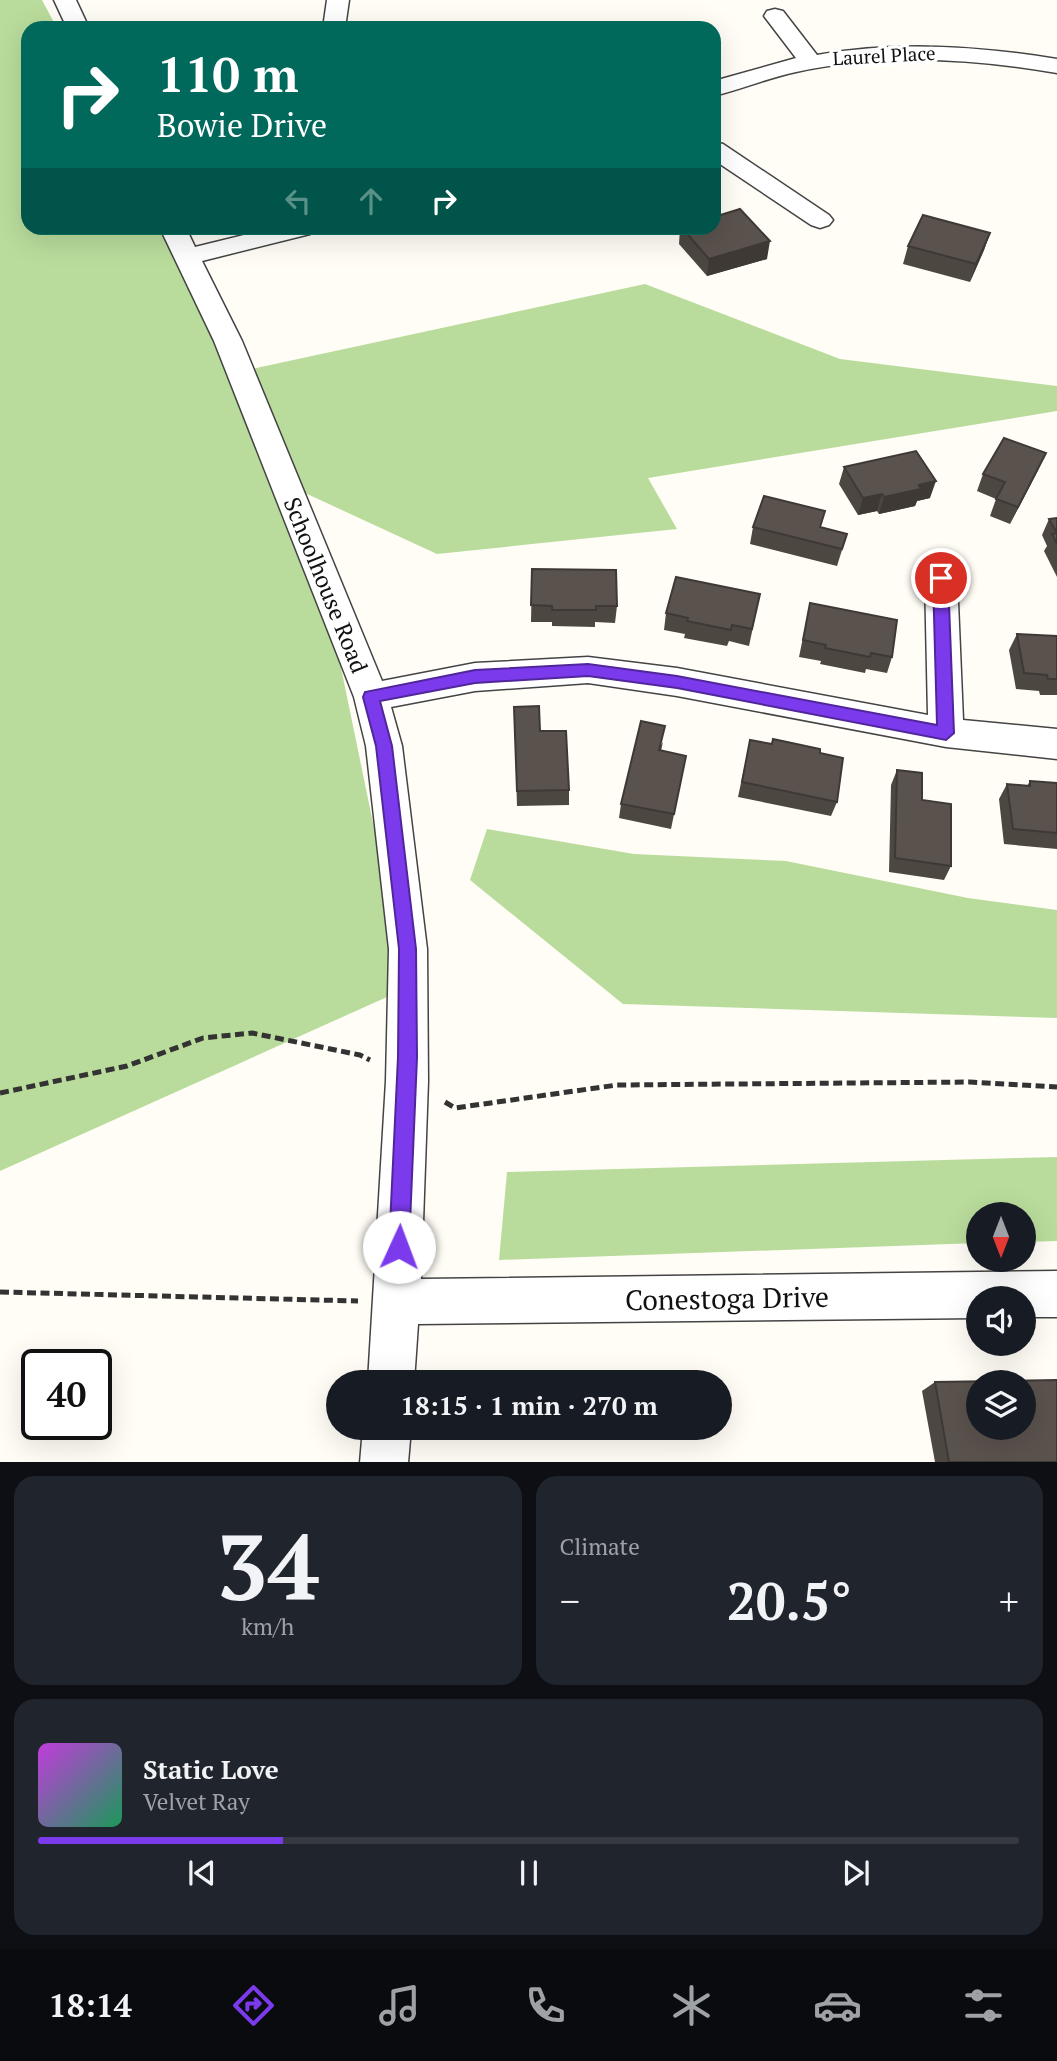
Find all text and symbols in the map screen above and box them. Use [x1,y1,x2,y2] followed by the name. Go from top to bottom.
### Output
[832,40,936,70] street label: Laurel Place
[157,41,299,106] text: 110 m
[42,49,133,140] icon: right
[157,104,327,146] text: Bowie Drive
[279,182,317,220] icon: left
[352,182,390,220] icon: ahead
[425,182,463,220] icon: right
[277,493,375,678] street label: Schoolhouse Road
[911,548,971,608] pin
[922,559,960,597] icon: arrive
[966,1202,1036,1272] north arrow
[966,1202,1036,1440] map controls
[362,1210,436,1284] position arrow
[625,1278,829,1318] street label: Conestoga Drive
[966,1286,1036,1356] button: sound
[21,1349,112,1440] speed limit sign: 40
[966,1370,1036,1440] button: layers
[400,1388,658,1422] text: 18:15 · 1 min · 270 m
[216,1505,319,1626] text: 34
[560,1531,640,1562] text: Climate
[727,1566,852,1635] text: 20.5°
[560,1576,580,1626] text: −
[999,1576,1019,1626] text: +
[241,1611,294,1642] text: km/h
[143,1752,279,1786] text: Static Love
[143,1786,250,1817] text: Velvet Ray
[183,1854,221,1892] icon: previous
[510,1854,548,1892] icon: pause
[837,1854,875,1892] icon: next
[229,1981,278,2030] icon: directions
[375,1981,424,2030] icon: music
[521,1981,570,2030] icon: phone
[667,1981,716,2030] icon: climate
[813,1981,862,2030] icon: car
[959,1981,1008,2030] icon: filters
[49,1984,132,2026] text: 18:14

